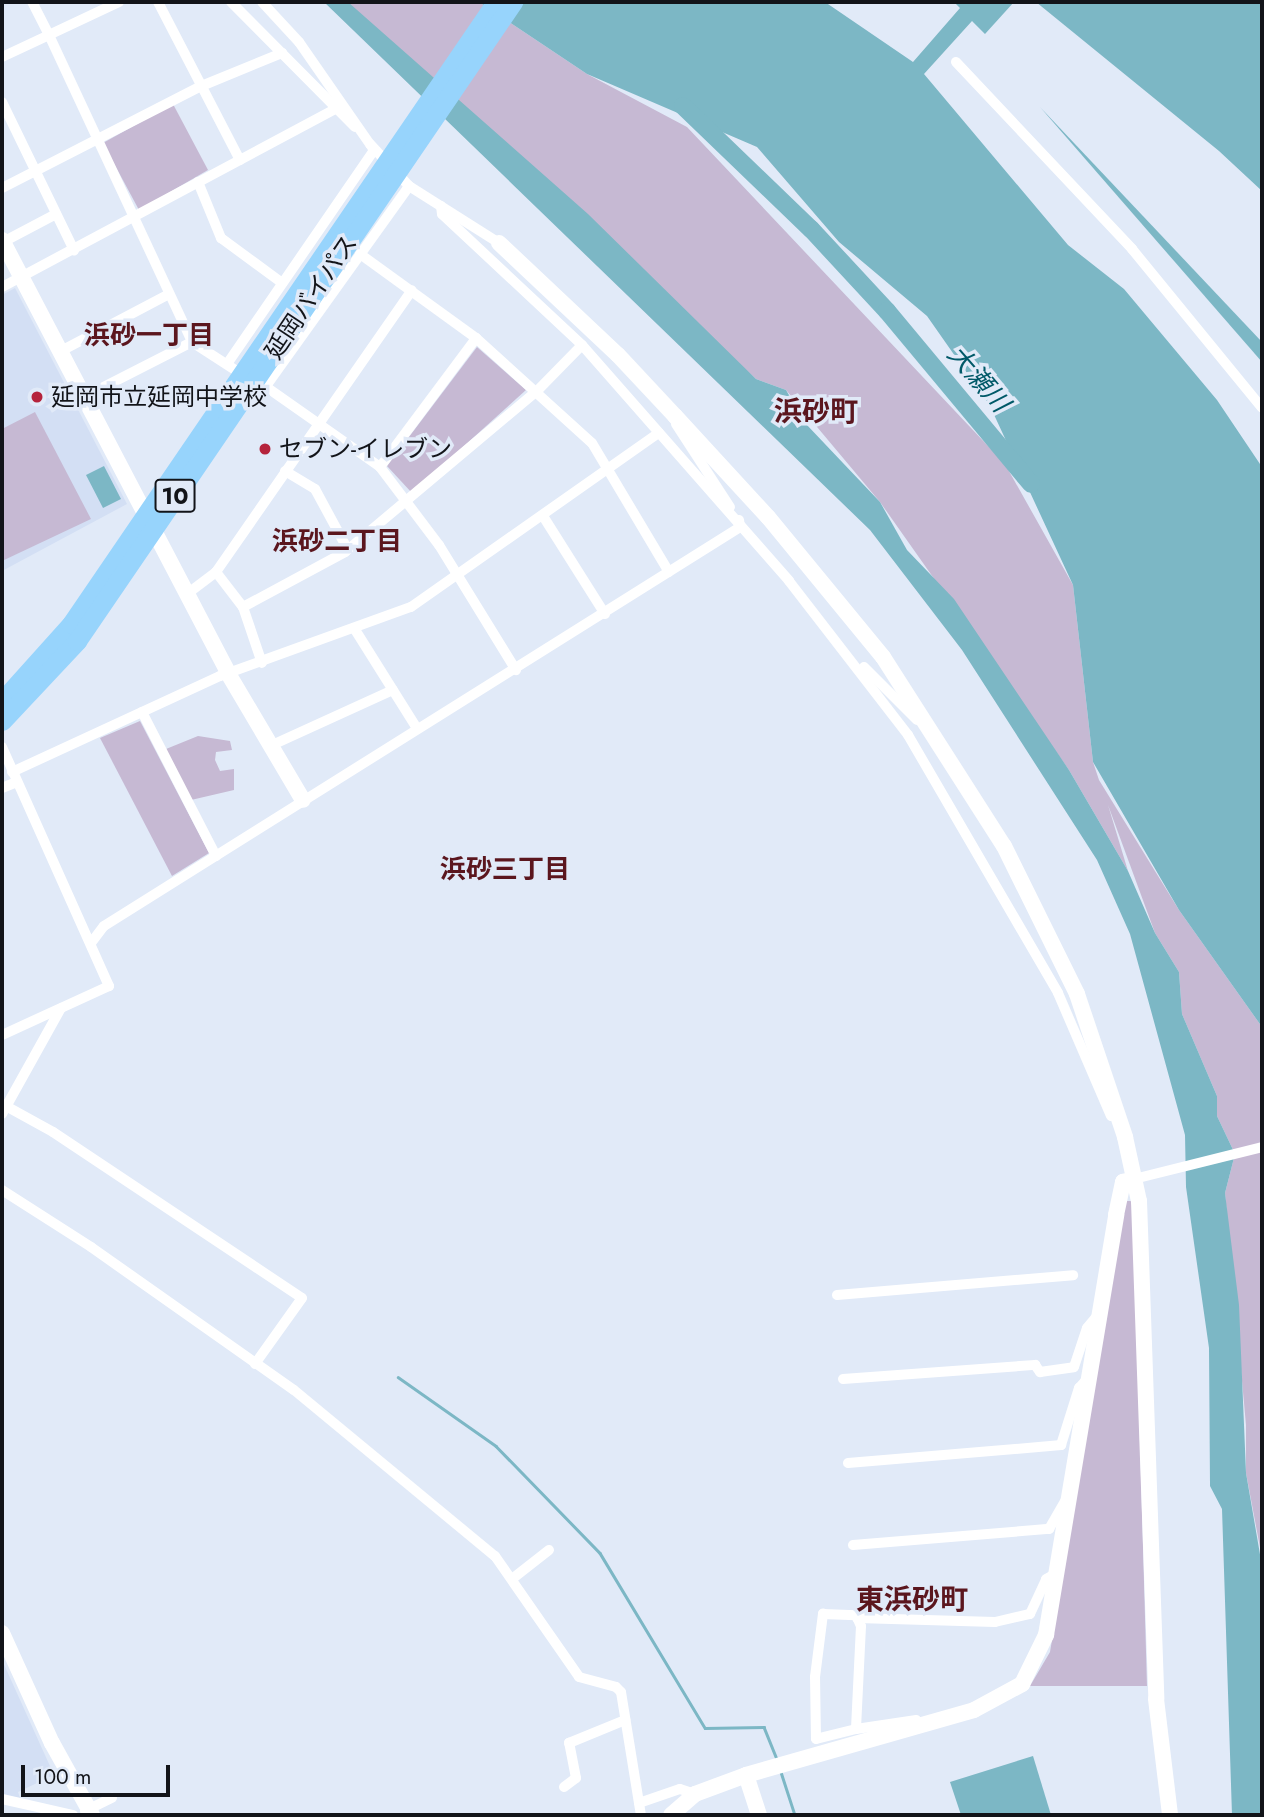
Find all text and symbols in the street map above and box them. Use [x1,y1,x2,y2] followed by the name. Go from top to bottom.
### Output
[259,229,363,365] street label: 延岡バイパス
[84,320,214,352] district label: 浜砂一丁目
[941,339,1015,419] water label: 大瀬川
[51,383,267,411] place label: 延岡市立延岡中学校
[29,389,45,405] marker: 延岡市立延岡中学校
[774,395,858,429] district label: 浜砂町
[279,435,452,463] place label: セブン-イレブン
[257,441,273,457] marker: セブン-イレブン
[154,476,196,516] road number: 10
[272,526,402,558] district label: 浜砂二丁目
[440,854,570,886] district label: 浜砂三丁目
[856,1583,968,1617] district label: 東浜砂町
[24,1750,173,1794] scale bar
[34,1762,91,1792] text: 100 m

